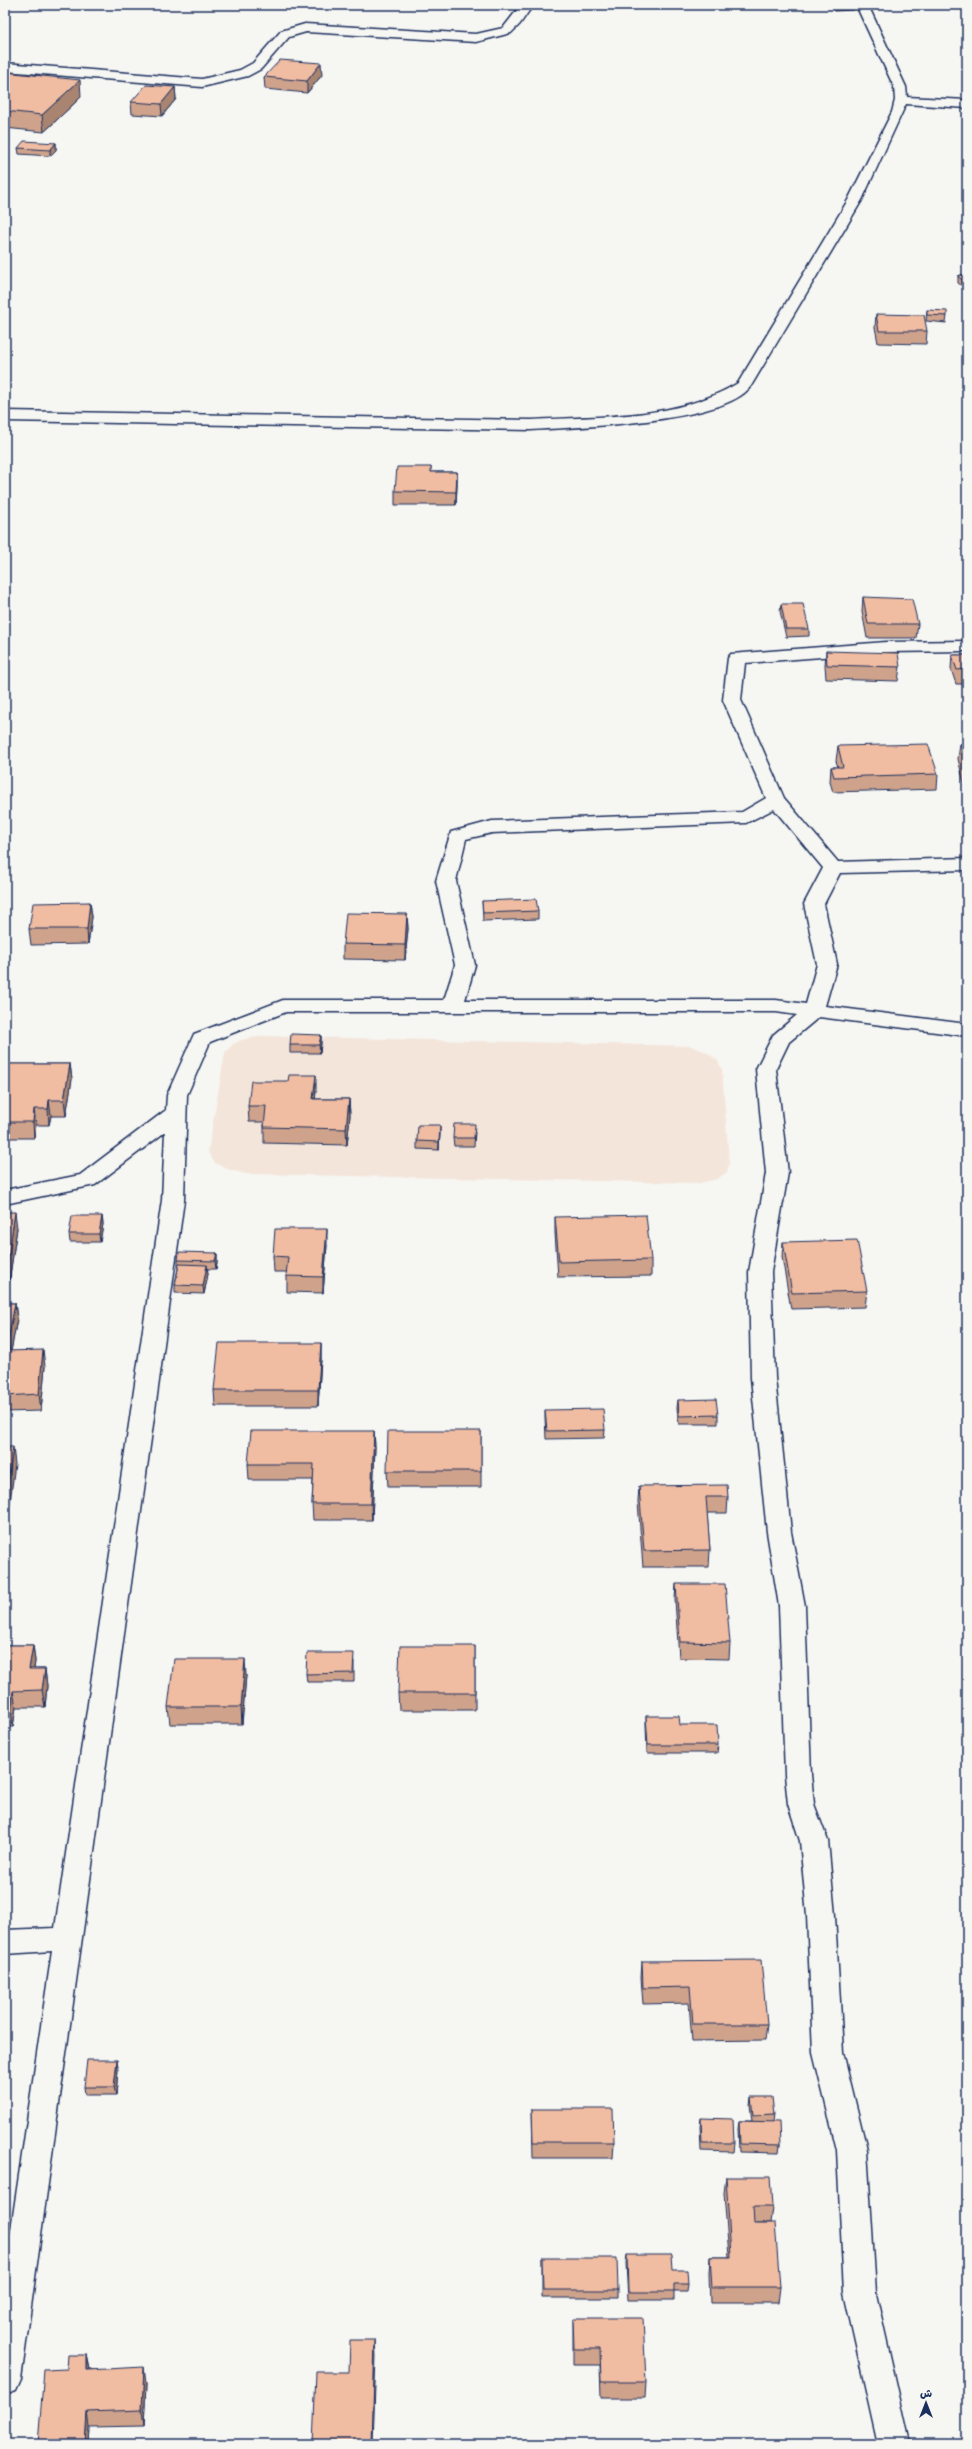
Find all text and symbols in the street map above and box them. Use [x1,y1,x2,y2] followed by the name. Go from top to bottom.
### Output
[906,2383,946,2423] north arrow
[920,2385,932,2400] text: ش

